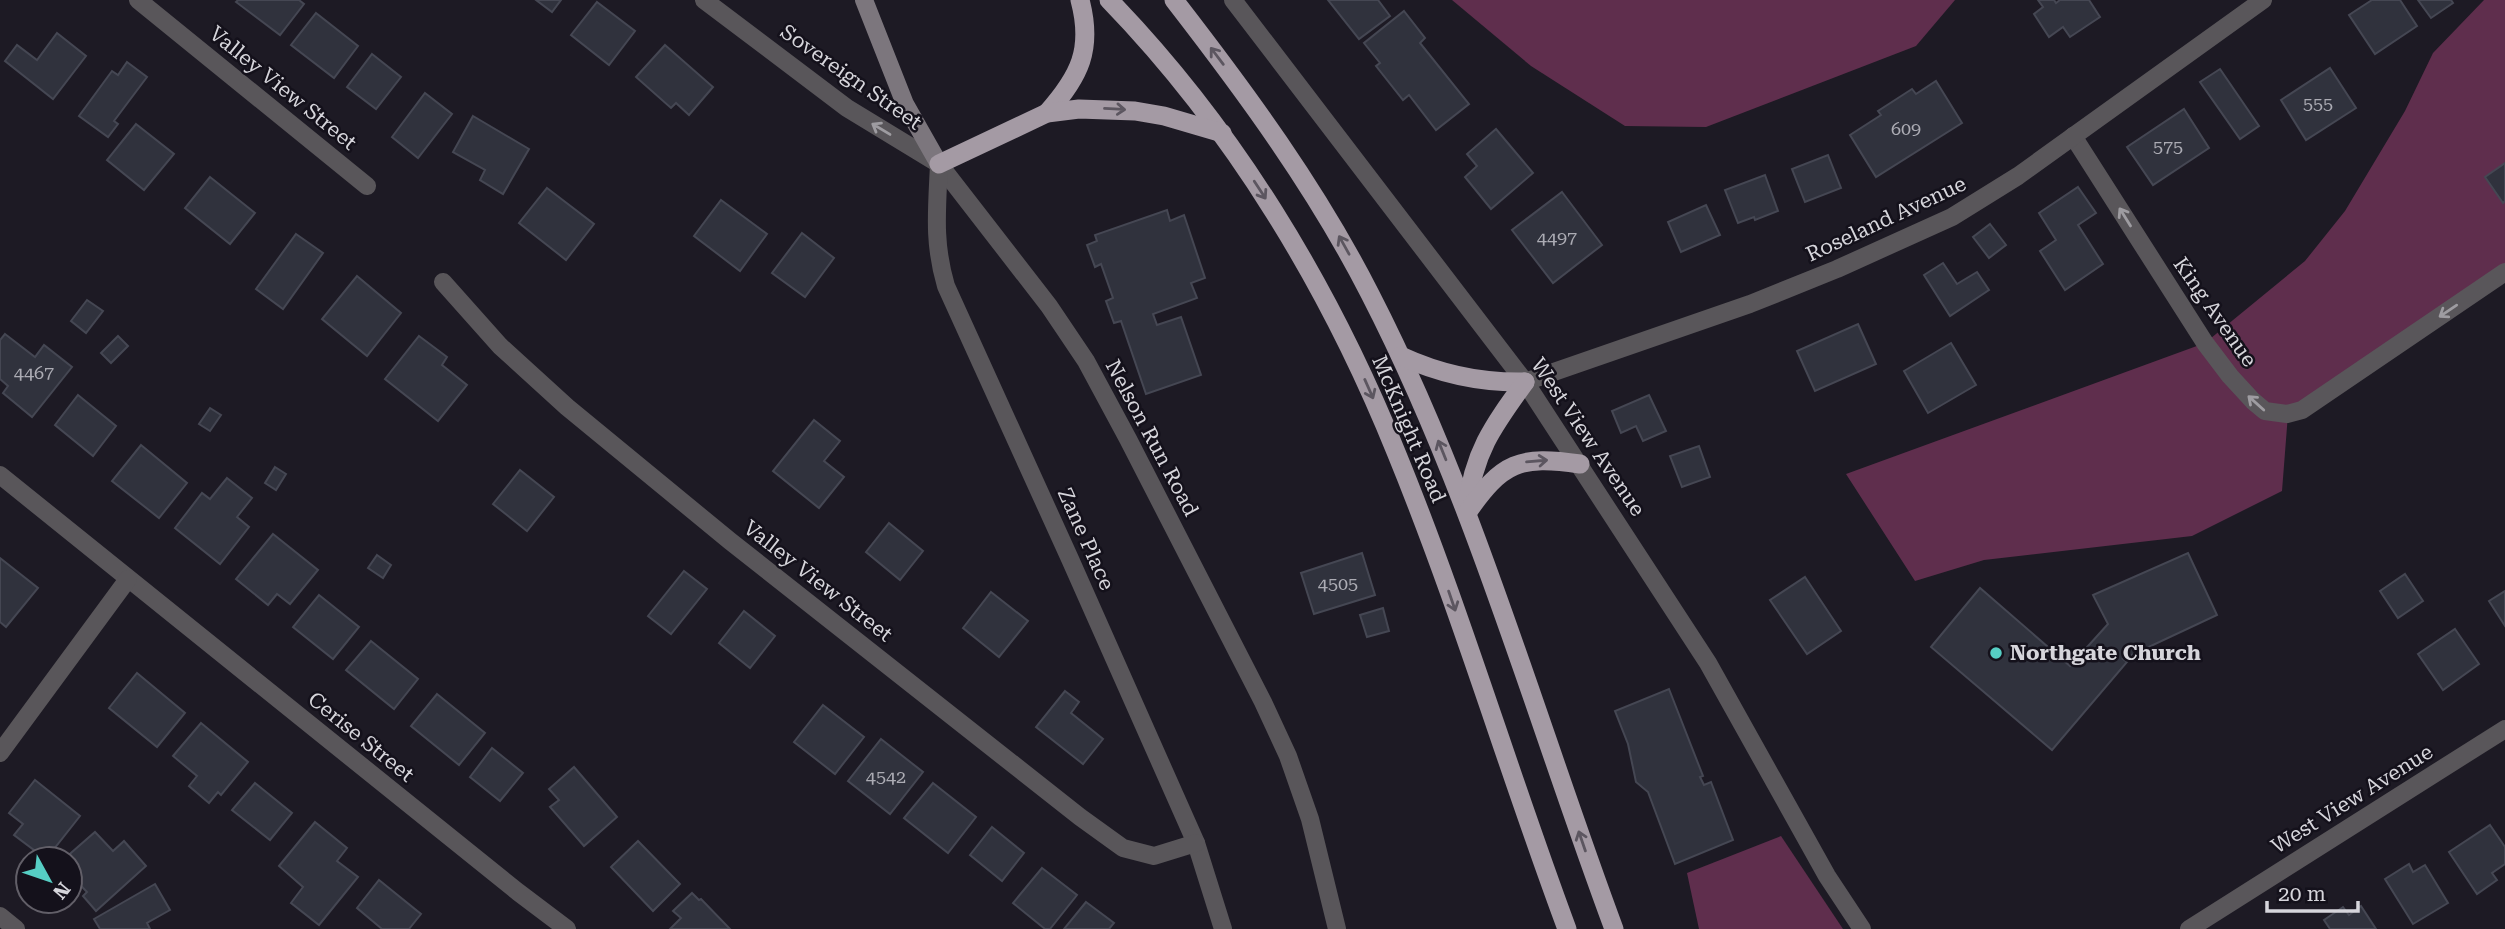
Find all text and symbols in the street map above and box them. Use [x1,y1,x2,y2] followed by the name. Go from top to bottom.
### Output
[776,19,926,135] street label: Sovereign Street
[205,21,362,155] street label: Valley View Street
[1210,47,1225,66] one-way arrow
[2303,93,2333,114] house number: 555
[1104,103,1127,116] one-way arrow
[1891,118,1921,139] house number: 609
[871,122,891,136] one-way arrow
[2153,136,2183,157] house number: 575
[1802,171,1970,267] street label: Roseland Avenue
[1252,180,1267,199] one-way arrow
[2117,208,2131,228] one-way arrow
[1537,227,1577,248] house number: 4497
[1336,235,1350,256] one-way arrow
[2168,253,2262,371] street label: King Avenue
[2439,304,2459,318] one-way arrow
[1367,352,1451,507] street label: McKnight Road
[1526,353,1650,521] street label: West View Avenue
[1101,356,1204,521] street label: Nelson Run Road
[14,362,54,383] house number: 4467
[1363,378,1376,399] one-way arrow
[2248,394,2265,411] one-way arrow
[1434,440,1447,462] one-way arrow
[1525,454,1548,467] one-way arrow
[1053,484,1119,594] street label: Zane Place
[739,515,897,647] street label: Valley View Street
[1318,573,1358,594] house number: 4505
[1447,589,1459,611] one-way arrow
[2010,641,2201,665] place label: Northgate Church
[1988,645,2004,661] marker: Northgate Church
[303,687,419,787] street label: Cerise Street
[2267,740,2437,858] street label: West View Avenue
[866,766,906,787] house number: 4542
[1575,831,1587,853] one-way arrow
[14,845,84,915] north arrow
[2267,870,2358,914] scale bar
[48,878,75,904] text: N
[2278,882,2326,906] text: 20 m

